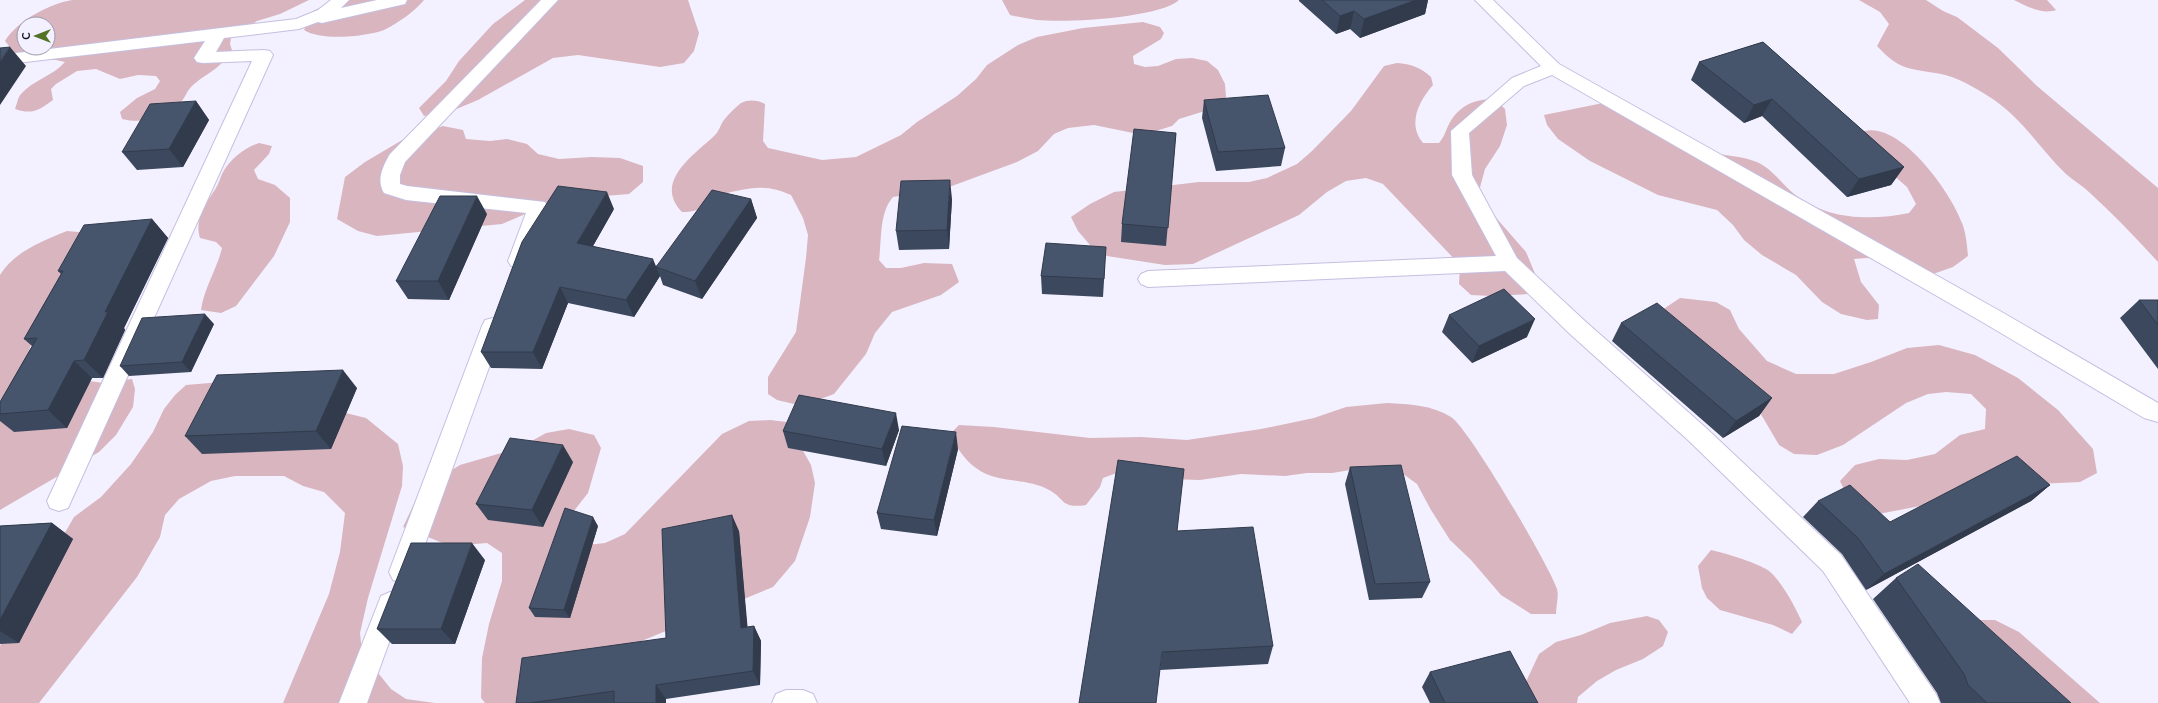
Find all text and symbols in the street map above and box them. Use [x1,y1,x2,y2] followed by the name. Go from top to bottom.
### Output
[16,16,56,56] north arrow
[19,32,32,40] text: С

